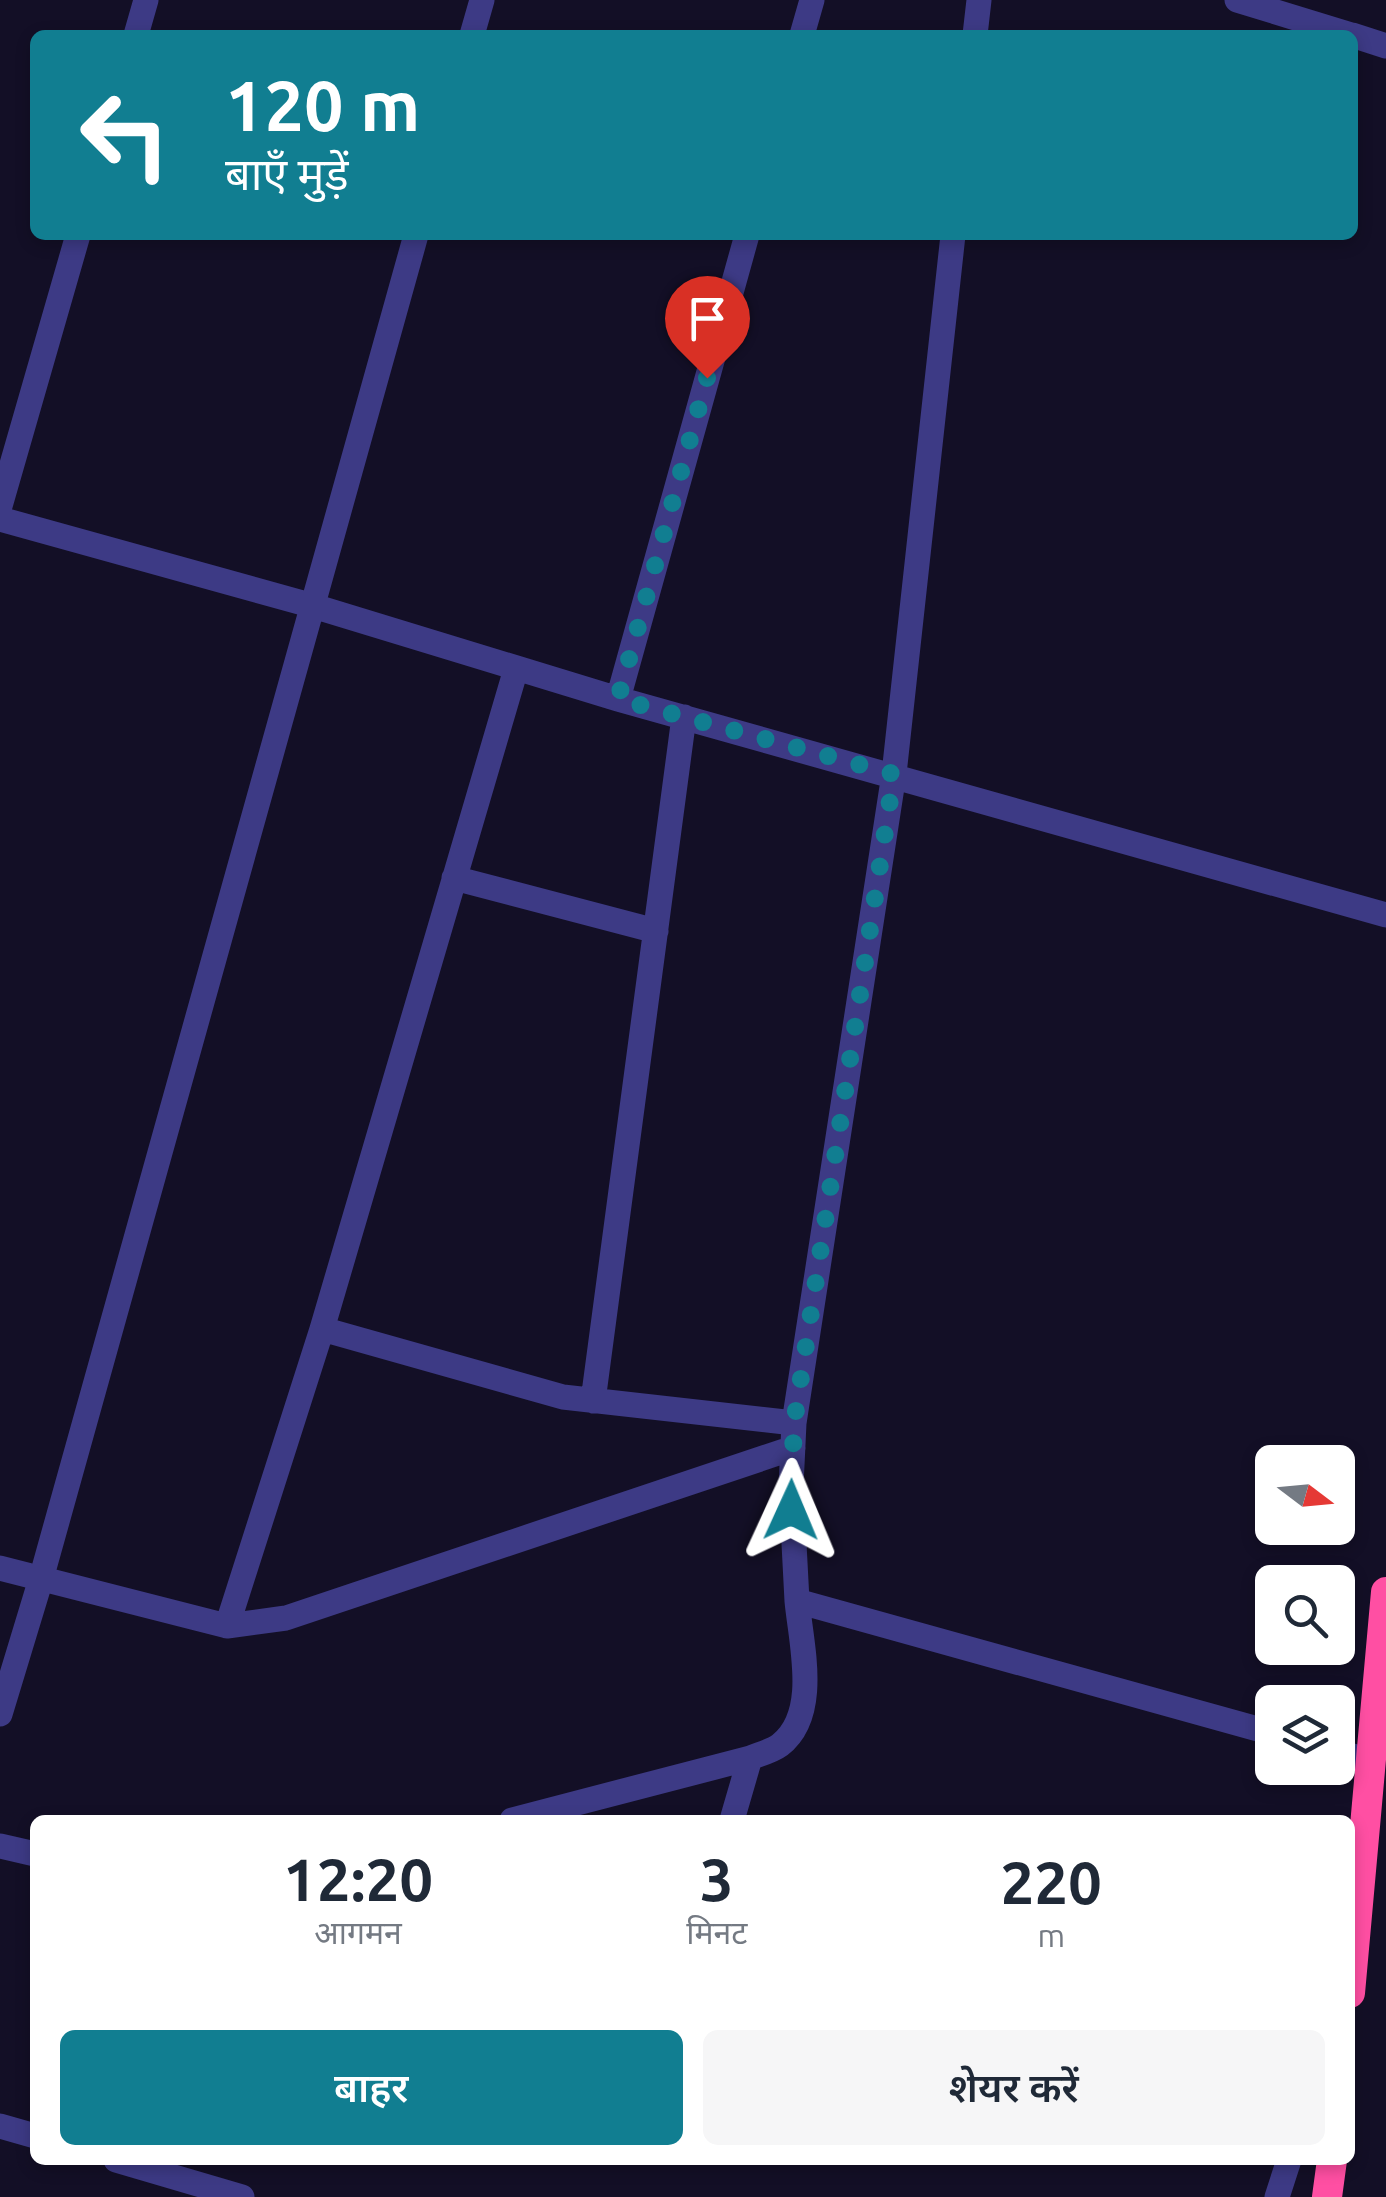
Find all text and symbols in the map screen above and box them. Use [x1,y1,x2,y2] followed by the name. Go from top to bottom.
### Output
[225,66,420,144] text: 120 m
[60,70,190,200] icon: left
[225,148,349,199] text: बाएँ मुड़ें
[665,276,750,379] pin
[680,291,735,346] icon: arrive
[1255,1445,1355,1545] north arrow
[1255,1445,1355,1785] map controls
[739,1458,843,1562] position arrow
[1255,1565,1355,1665] button: search
[1255,1685,1355,1785] button: layers
[283,1845,433,1912] text: 12:20
[700,1845,734,1912] text: 3
[1000,1848,1102,1915] text: 220
[314,1914,402,1950] text: आगमन
[686,1914,747,1950] text: मिनट
[1037,1917,1065,1953] text: m
[60,2030,683,2145] button: बाहर
[703,2030,1325,2145] button: शेयर करें

